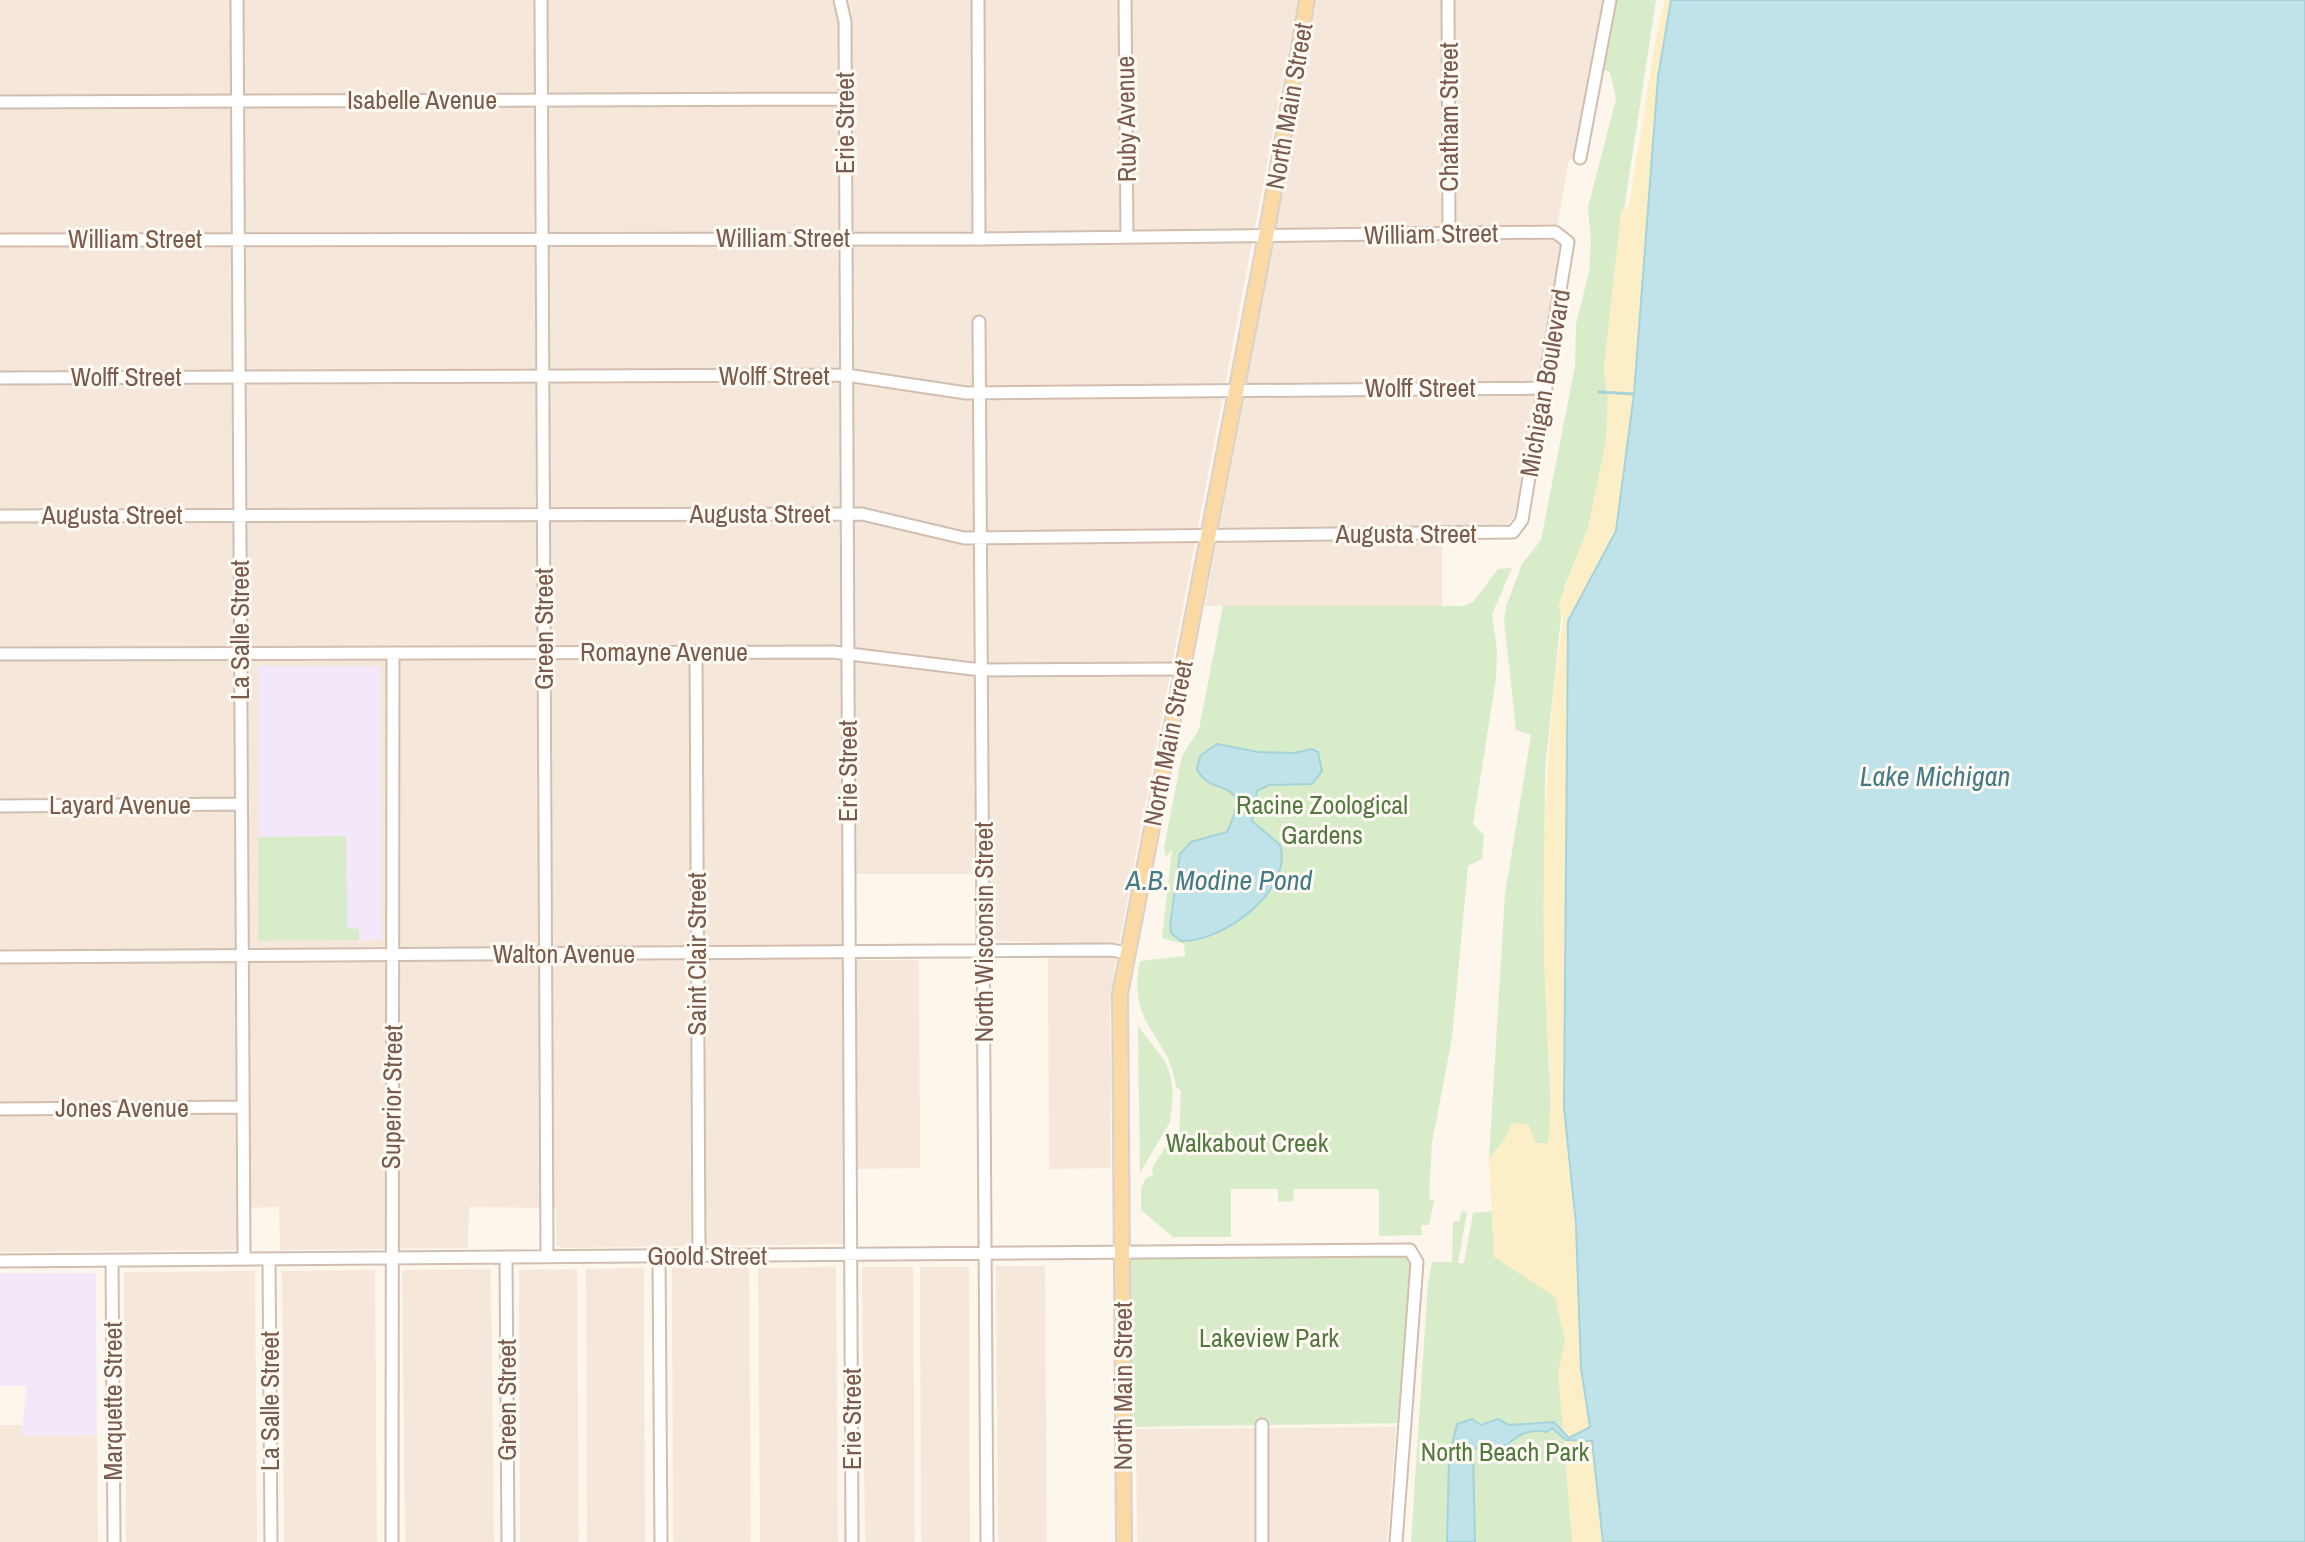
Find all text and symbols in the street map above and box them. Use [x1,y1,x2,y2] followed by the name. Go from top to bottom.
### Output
[1257,20,1320,192] street label: North Main Street
[1431,42,1466,192] street label: Chatham Street
[1107,55,1144,183] street label: Ruby Avenue
[827,72,862,174] street label: Erie Street
[347,82,497,117] street label: Isabelle Avenue
[1364,215,1498,252] street label: William Street
[716,220,850,255] street label: William Street
[68,221,202,256] street label: William Street
[1511,287,1578,479] street label: Michigan Boulevard
[719,358,829,393] street label: Wolff Street
[71,359,181,394] street label: Wolff Street
[1365,370,1475,405] street label: Wolff Street
[688,496,831,531] street label: Augusta Street
[40,497,183,532] street label: Augusta Street
[1334,516,1477,551] street label: Augusta Street
[222,560,257,700] street label: La Salle Street
[526,568,561,690] street label: Green Street
[580,634,748,669] street label: Romayne Avenue
[1134,657,1201,829] street label: North Main Street
[830,720,865,822] street label: Erie Street
[1860,757,2010,795] water label: Lake Michigan
[49,787,191,822] street label: Layard Avenue
[1236,787,1408,852] park label: Racine Zoological Gardens
[966,822,1001,1042] street label: North Wisconsin Street
[1124,861,1312,899] water label: A.B. Modine Pond
[679,872,714,1036] street label: Saint Clair Street
[493,936,635,971] street label: Walton Avenue
[373,1024,410,1170] street label: Superior Street
[55,1090,189,1125] street label: Jones Avenue
[1166,1125,1329,1160] park label: Walkabout Creek
[647,1238,767,1273] street label: Goold Street
[1105,1302,1140,1470] street label: North Main Street
[1199,1320,1339,1355] park label: Lakeview Park
[95,1322,130,1480] street label: Marquette Street
[252,1331,287,1471] street label: La Salle Street
[489,1339,524,1461] street label: Green Street
[834,1368,869,1470] street label: Erie Street
[1421,1434,1589,1469] park label: North Beach Park

